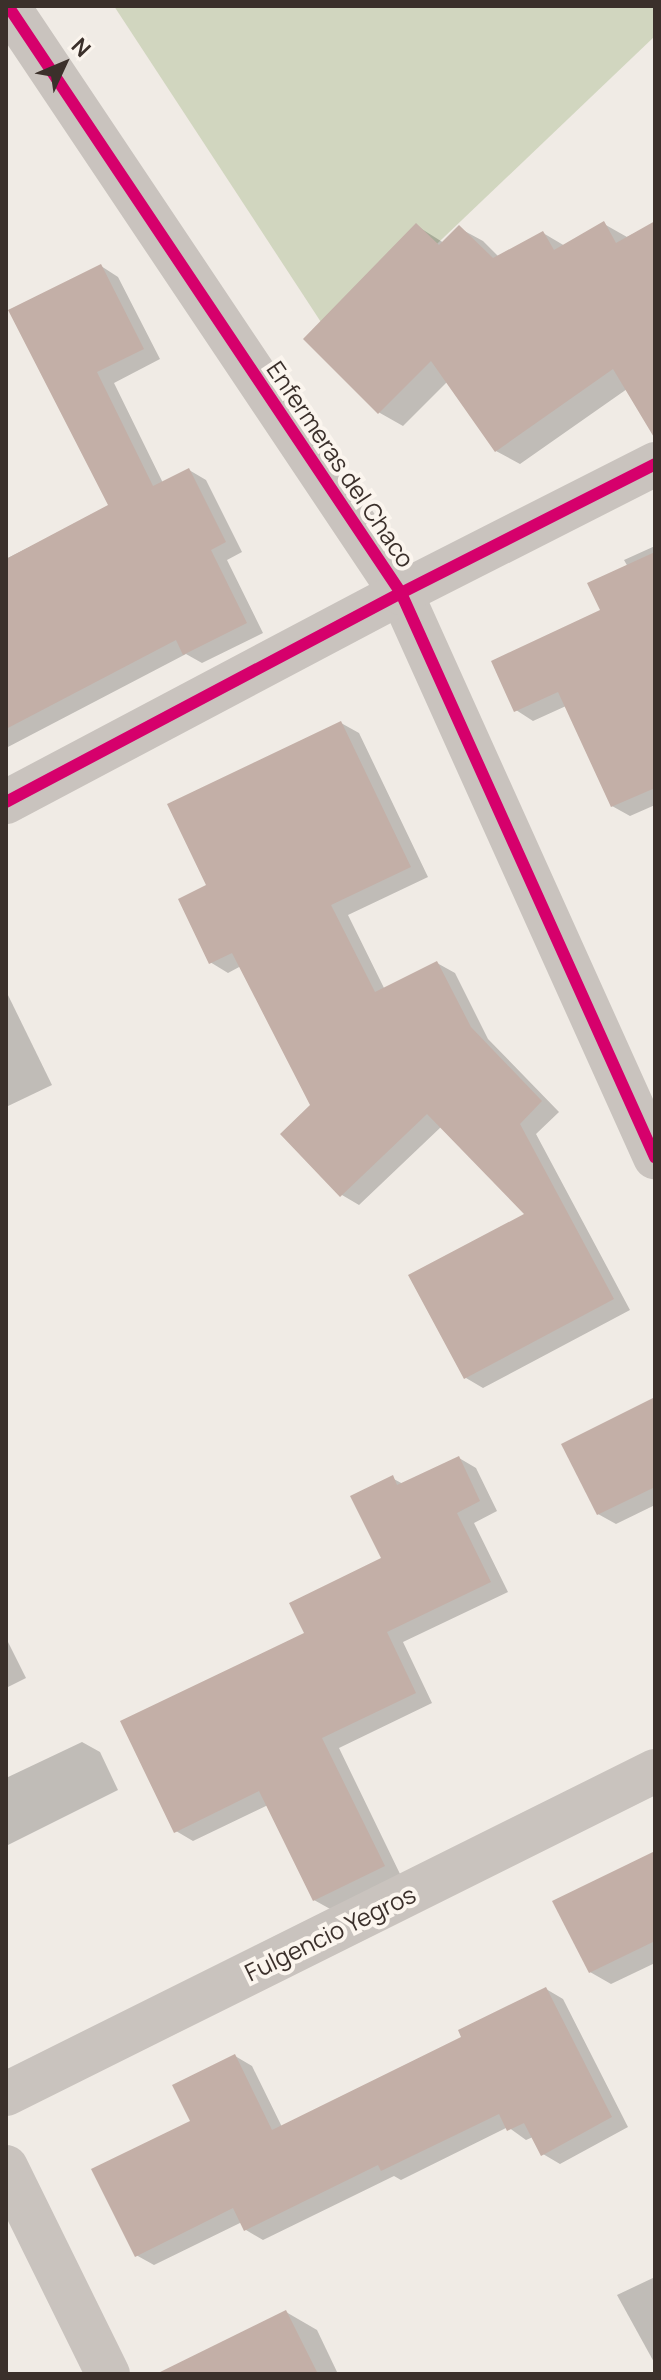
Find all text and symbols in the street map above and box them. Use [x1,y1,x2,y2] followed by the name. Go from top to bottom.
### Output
[24,24,104,104] north arrow
[65,31,98,63] text: N
[261,355,421,573] street label: Enfermeras del Chaco
[240,1879,420,1987] street label: Fulgencio Yegros

